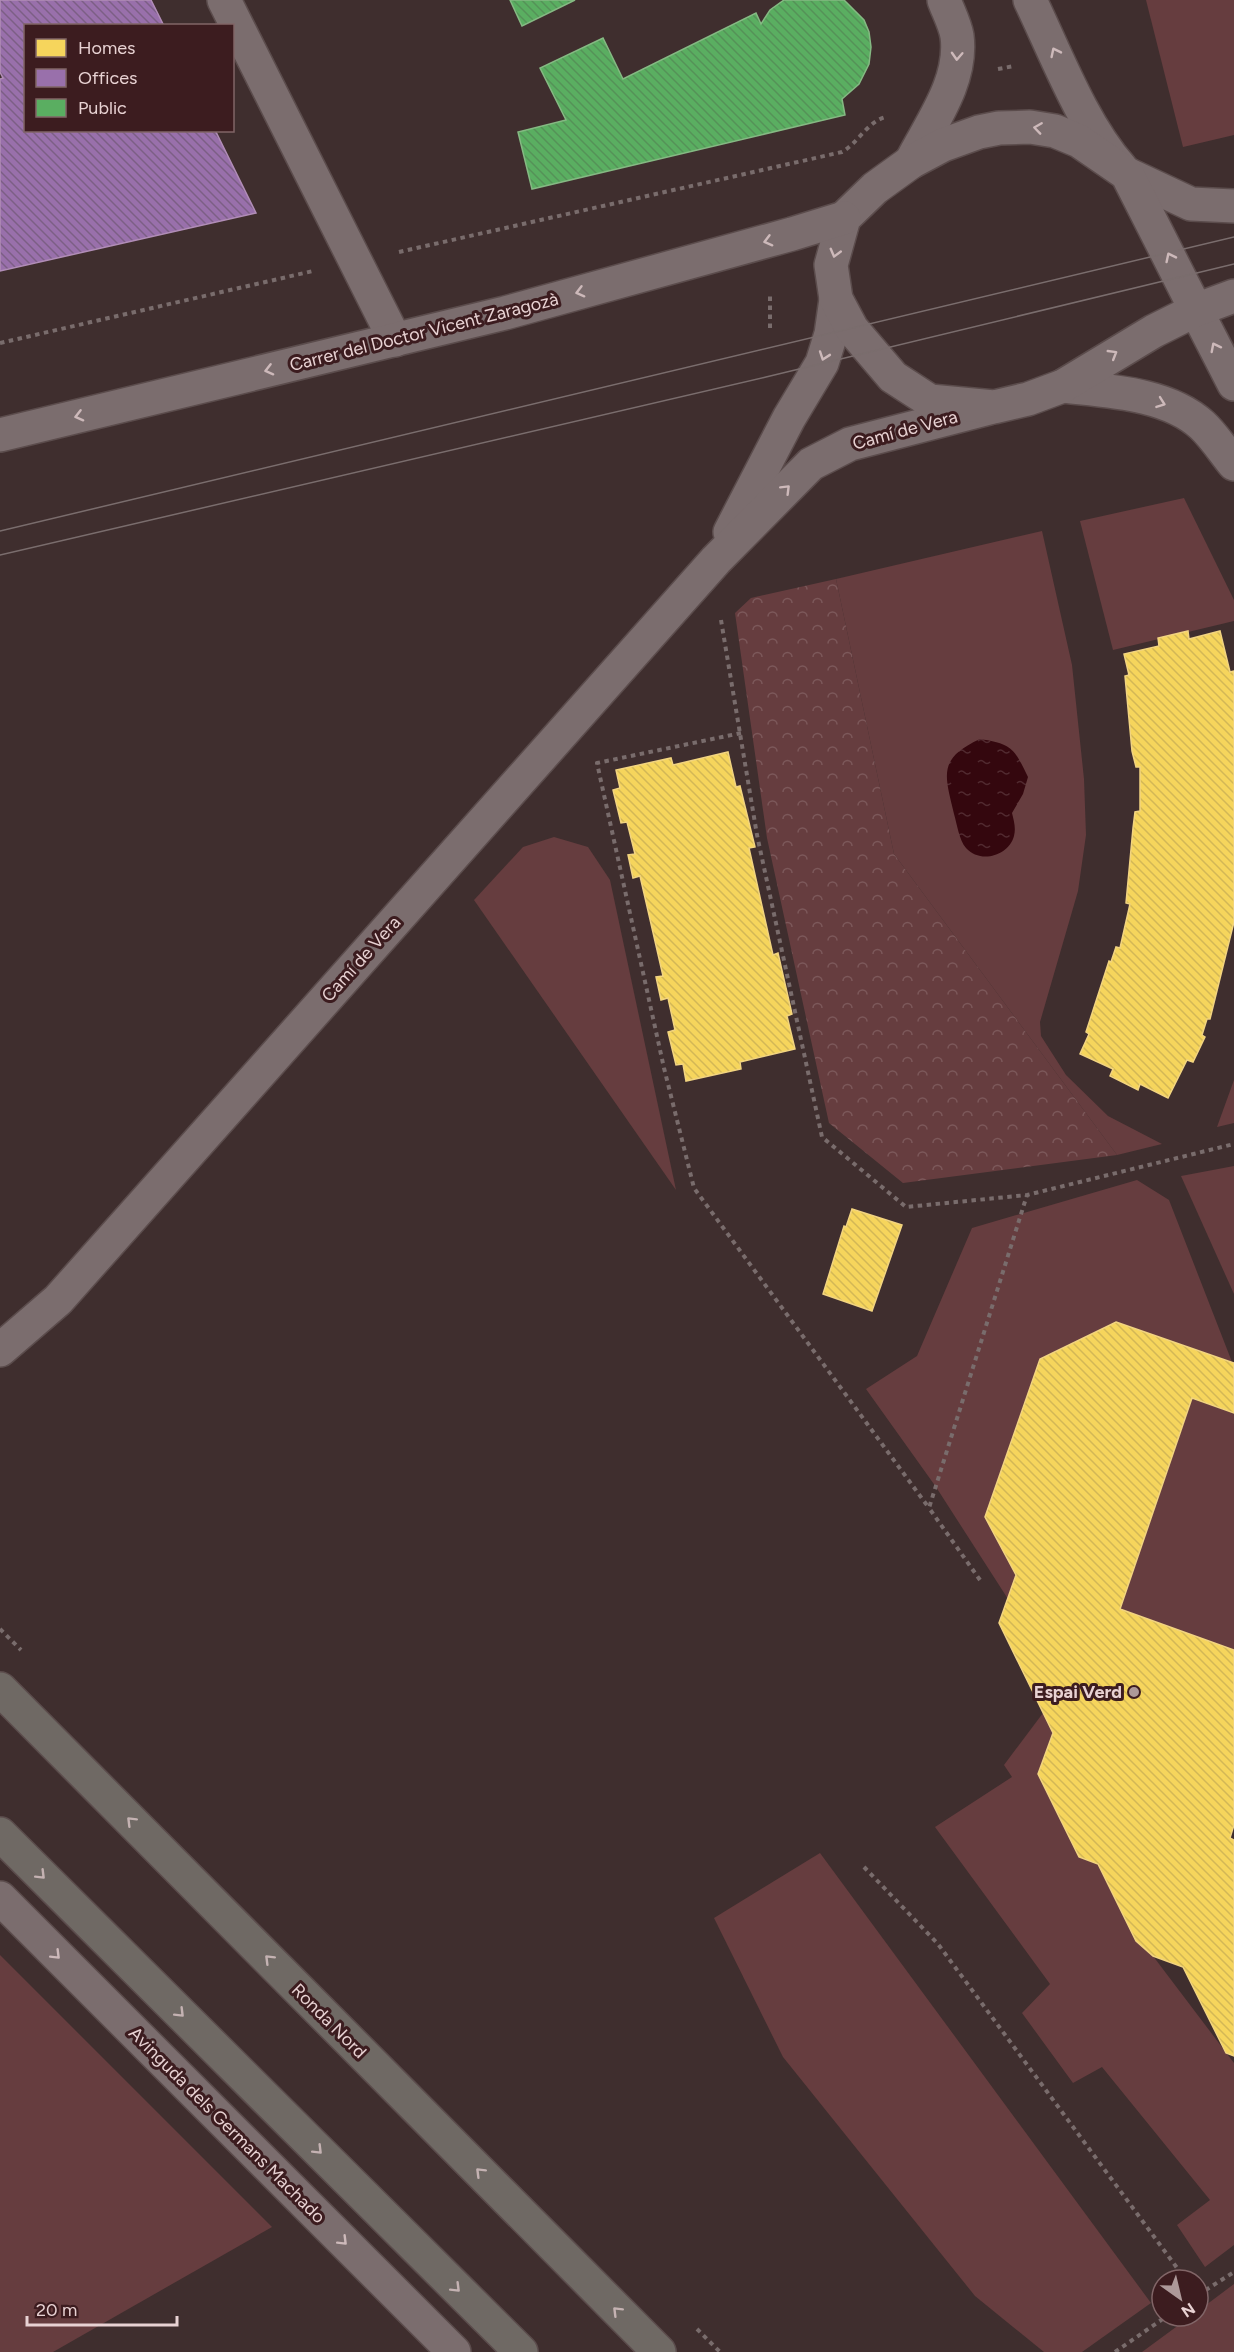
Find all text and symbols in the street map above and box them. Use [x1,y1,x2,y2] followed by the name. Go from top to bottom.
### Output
[24,24,234,132] legend
[78,37,136,59] text: Homes
[1051,47,1062,58] one-way arrow
[950,52,963,61] one-way arrow
[78,67,137,89] text: Offices
[78,97,127,119] text: Public
[1034,123,1043,135] one-way arrow
[763,234,774,246] one-way arrow
[829,248,842,258] one-way arrow
[1166,253,1178,264] one-way arrow
[575,285,585,298] one-way arrow
[287,288,561,376] street label: Carrer del Doctor Vicent Zaragozà
[1211,343,1222,353] one-way arrow
[818,350,831,361] one-way arrow
[1107,350,1117,362] one-way arrow
[264,363,274,376] one-way arrow
[1155,395,1166,408] one-way arrow
[850,405,960,455] street label: Camí de Vera
[74,408,84,421] one-way arrow
[779,485,790,496] one-way arrow
[317,912,405,1006] street label: Camí de Vera
[1034,1681,1122,1703] place label: Espai Verd
[1127,1685,1141,1699] marker: Espai Verd
[127,1818,138,1828] one-way arrow
[34,1868,45,1879] one-way arrow
[49,1947,60,1958] one-way arrow
[265,1956,276,1967] one-way arrow
[287,1979,371,2063] street label: Ronda Nord
[172,2005,183,2016] one-way arrow
[124,2022,330,2228] street label: Avinguda dels Germans Machado
[311,2144,322,2154] one-way arrow
[476,2169,487,2179] one-way arrow
[335,2233,346,2244] one-way arrow
[1150,2268,1210,2328] north arrow
[449,2280,460,2291] one-way arrow
[27,2289,177,2327] scale bar
[36,2299,77,2321] text: 20 m
[1178,2299,1199,2321] text: N
[614,2307,625,2318] one-way arrow

